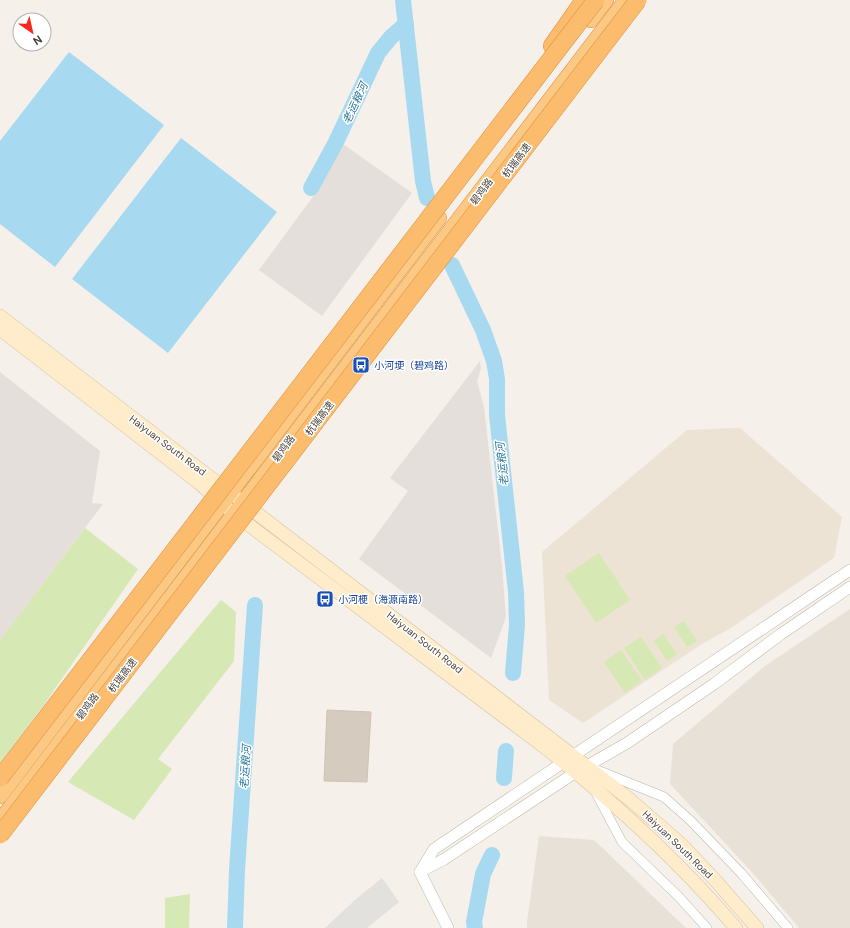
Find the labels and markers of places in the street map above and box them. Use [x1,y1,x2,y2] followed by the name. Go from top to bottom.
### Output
[351,355,371,375] bus stop icon: 小河埂（碧鸡路）
[374,359,454,372] place label: 小河埂（碧鸡路）
[315,589,335,609] bus stop icon: 小河梗（海源南路）
[338,593,428,606] place label: 小河梗（海源南路）

